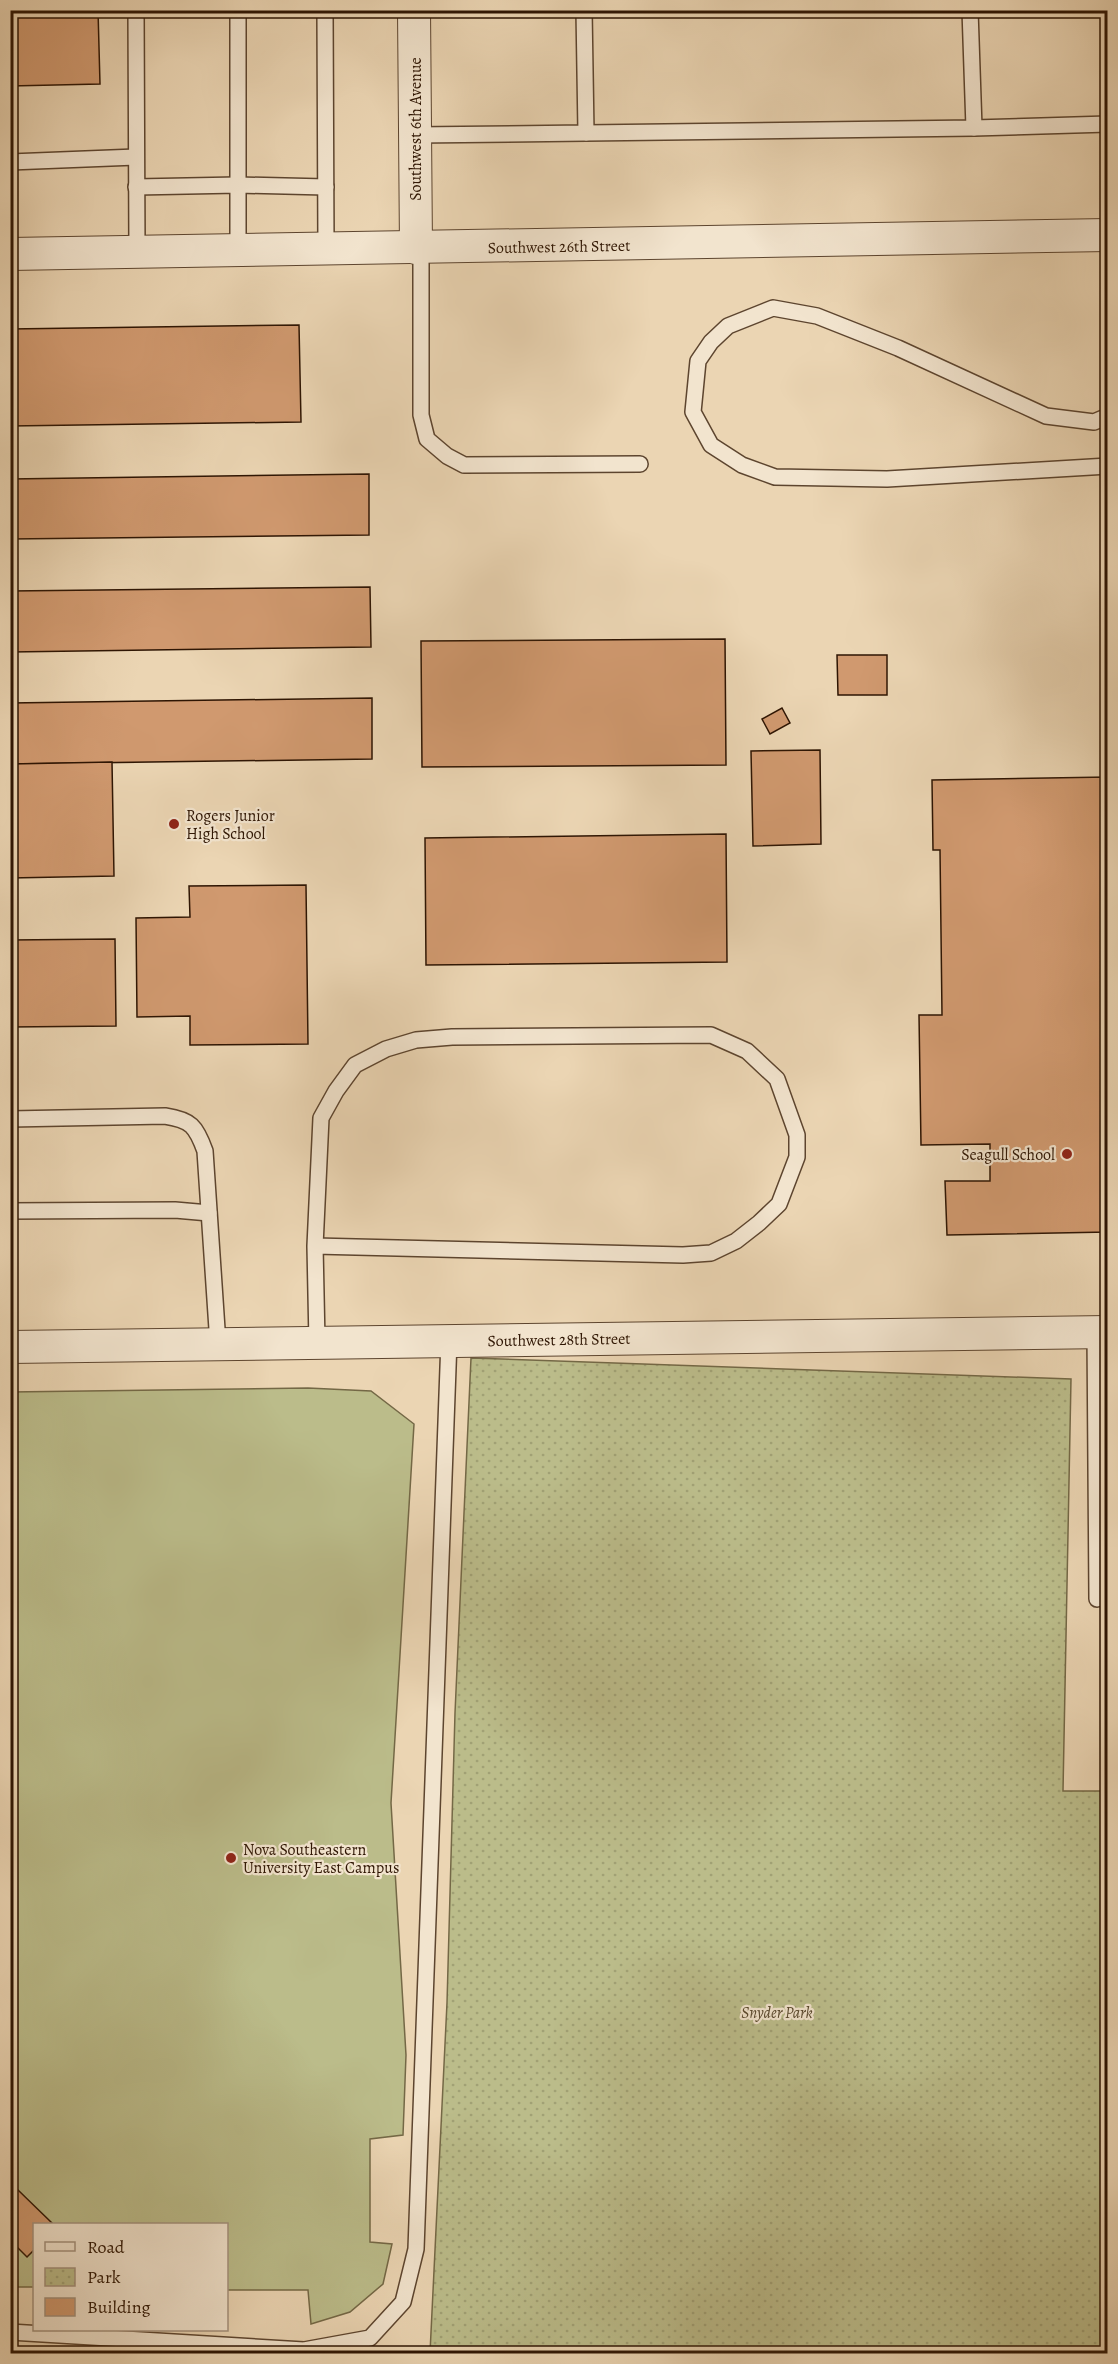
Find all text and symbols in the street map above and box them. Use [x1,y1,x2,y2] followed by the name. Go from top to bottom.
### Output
[405,57,427,201] street label: Southwest 6th Avenue
[487,235,631,259] street label: Southwest 26th Street
[186,805,275,845] place label: Rogers Junior High School
[167,817,181,831] marker: Rogers Junior High School
[961,1144,1055,1166] place label: Seagull School
[1060,1147,1074,1161] marker: Seagull School
[487,1328,631,1352] street label: Southwest 28th Street
[243,1839,399,1879] place label: Nova Southeastern University East Campus
[224,1851,238,1865] marker: Nova Southeastern University East Campus
[741,2002,813,2024] park label: Snyder Park
[33,2223,228,2331] legend
[87,2235,125,2259] text: Road
[87,2265,121,2289] text: Park
[87,2295,151,2319] text: Building

